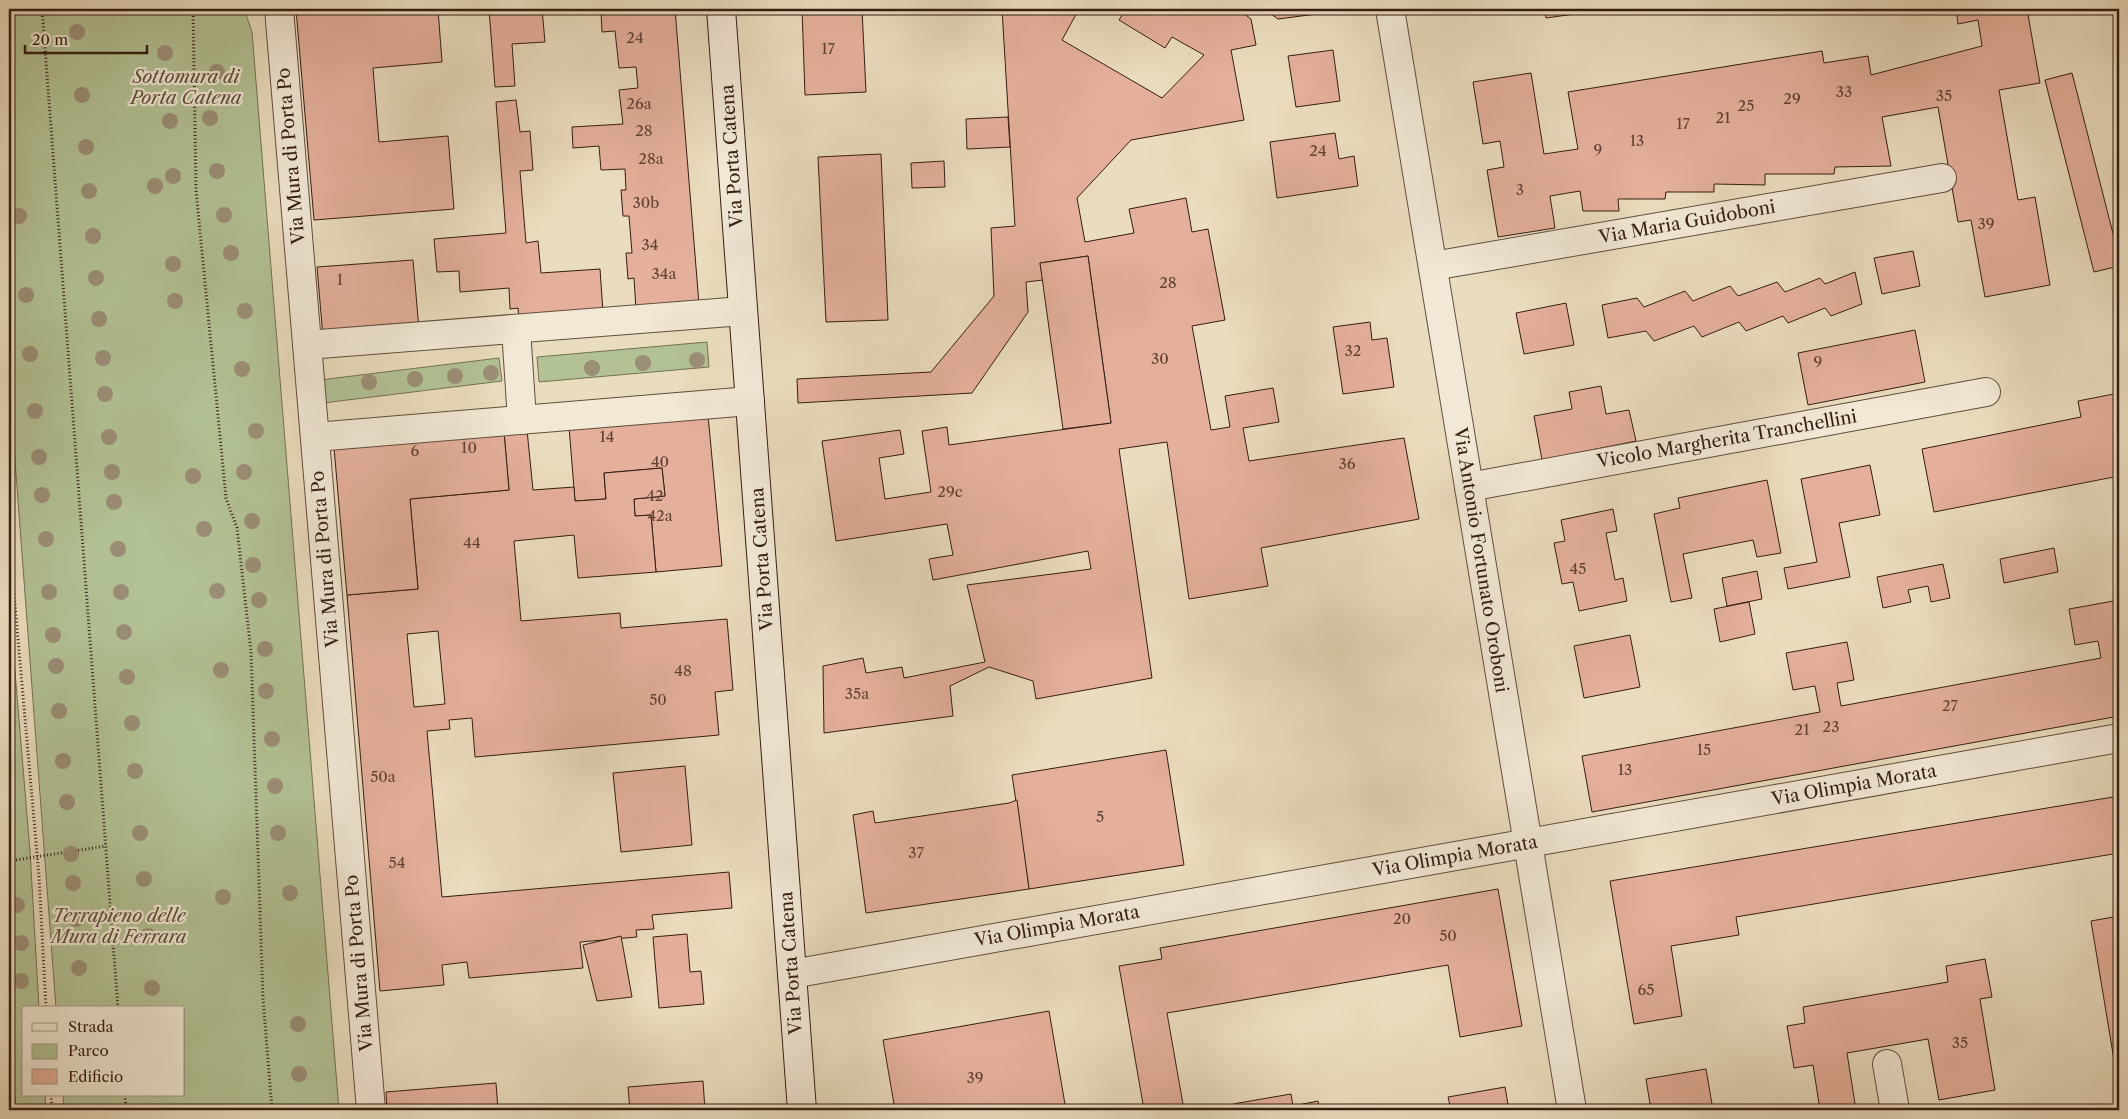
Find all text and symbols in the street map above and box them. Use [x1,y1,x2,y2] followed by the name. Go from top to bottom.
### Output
[25,22,148,54] scale bar
[626,28,644,47] house number: 24
[32,30,68,49] text: 20 m
[821,39,835,58] house number: 17
[128,66,242,109] park label: Sottomura di Porta Catena
[272,67,310,246] street label: Via Mura di Porta Po
[1836,82,1852,101] house number: 33
[716,83,748,229] street label: Via Porta Catena
[1936,86,1952,105] house number: 35
[1783,89,1801,108] house number: 29
[626,94,652,113] house number: 26a
[1738,96,1754,115] house number: 25
[1716,108,1731,127] house number: 21
[1676,114,1690,133] house number: 17
[635,121,653,140] house number: 28
[1630,131,1644,150] house number: 13
[1594,140,1602,159] house number: 9
[1309,141,1327,160] house number: 24
[638,149,664,168] house number: 28a
[1516,180,1524,199] house number: 3
[633,193,659,212] house number: 30b
[1596,196,1778,249] street label: Via Maria Guidoboni
[1977,214,1995,233] house number: 39
[642,235,658,254] house number: 34
[652,264,677,283] house number: 34a
[337,270,344,289] house number: 1
[1159,273,1177,292] house number: 28
[1345,341,1361,360] house number: 32
[1151,349,1169,368] house number: 30
[1814,352,1822,371] house number: 9
[1594,405,1859,473] street label: Vicolo Margherita Tranchellini
[1449,425,1513,695] street label: Via Antonio Fortunato Oroboni
[600,427,614,446] house number: 14
[461,438,477,457] house number: 10
[411,441,420,460] house number: 6
[651,452,669,471] house number: 40
[1338,454,1356,473] house number: 36
[306,470,344,649] street label: Via Mura di Porta Po
[937,482,963,501] house number: 29c
[646,486,664,505] house number: 42
[746,486,778,632] street label: Via Porta Catena
[647,506,673,525] house number: 42a
[463,533,481,552] house number: 44
[1570,559,1586,578] house number: 45
[674,661,692,680] house number: 48
[845,684,869,703] house number: 35a
[649,690,667,709] house number: 50
[1942,696,1959,715] house number: 27
[1823,717,1839,736] house number: 23
[1795,720,1810,739] house number: 21
[1697,740,1711,759] house number: 15
[1618,760,1632,779] house number: 13
[1769,760,1939,811] street label: Via Olimpia Morata
[370,767,396,786] house number: 50a
[1096,807,1104,826] house number: 5
[1370,831,1540,882] street label: Via Olimpia Morata
[908,843,924,862] house number: 37
[389,853,405,872] house number: 54
[340,874,378,1053] street label: Via Mura di Porta Po
[775,890,807,1036] street label: Via Porta Catena
[972,901,1142,952] street label: Via Olimpia Morata
[49,905,187,948] park label: Terrapieno delle Mura di Ferrara
[1393,909,1411,928] house number: 20
[1439,926,1457,945] house number: 50
[1638,980,1654,999] house number: 65
[22,1006,185,1096] legend
[68,1017,114,1036] text: Strada
[1952,1033,1968,1052] house number: 35
[68,1041,109,1060] text: Parco
[68,1067,123,1086] text: Edificio
[966,1068,984,1087] house number: 39

